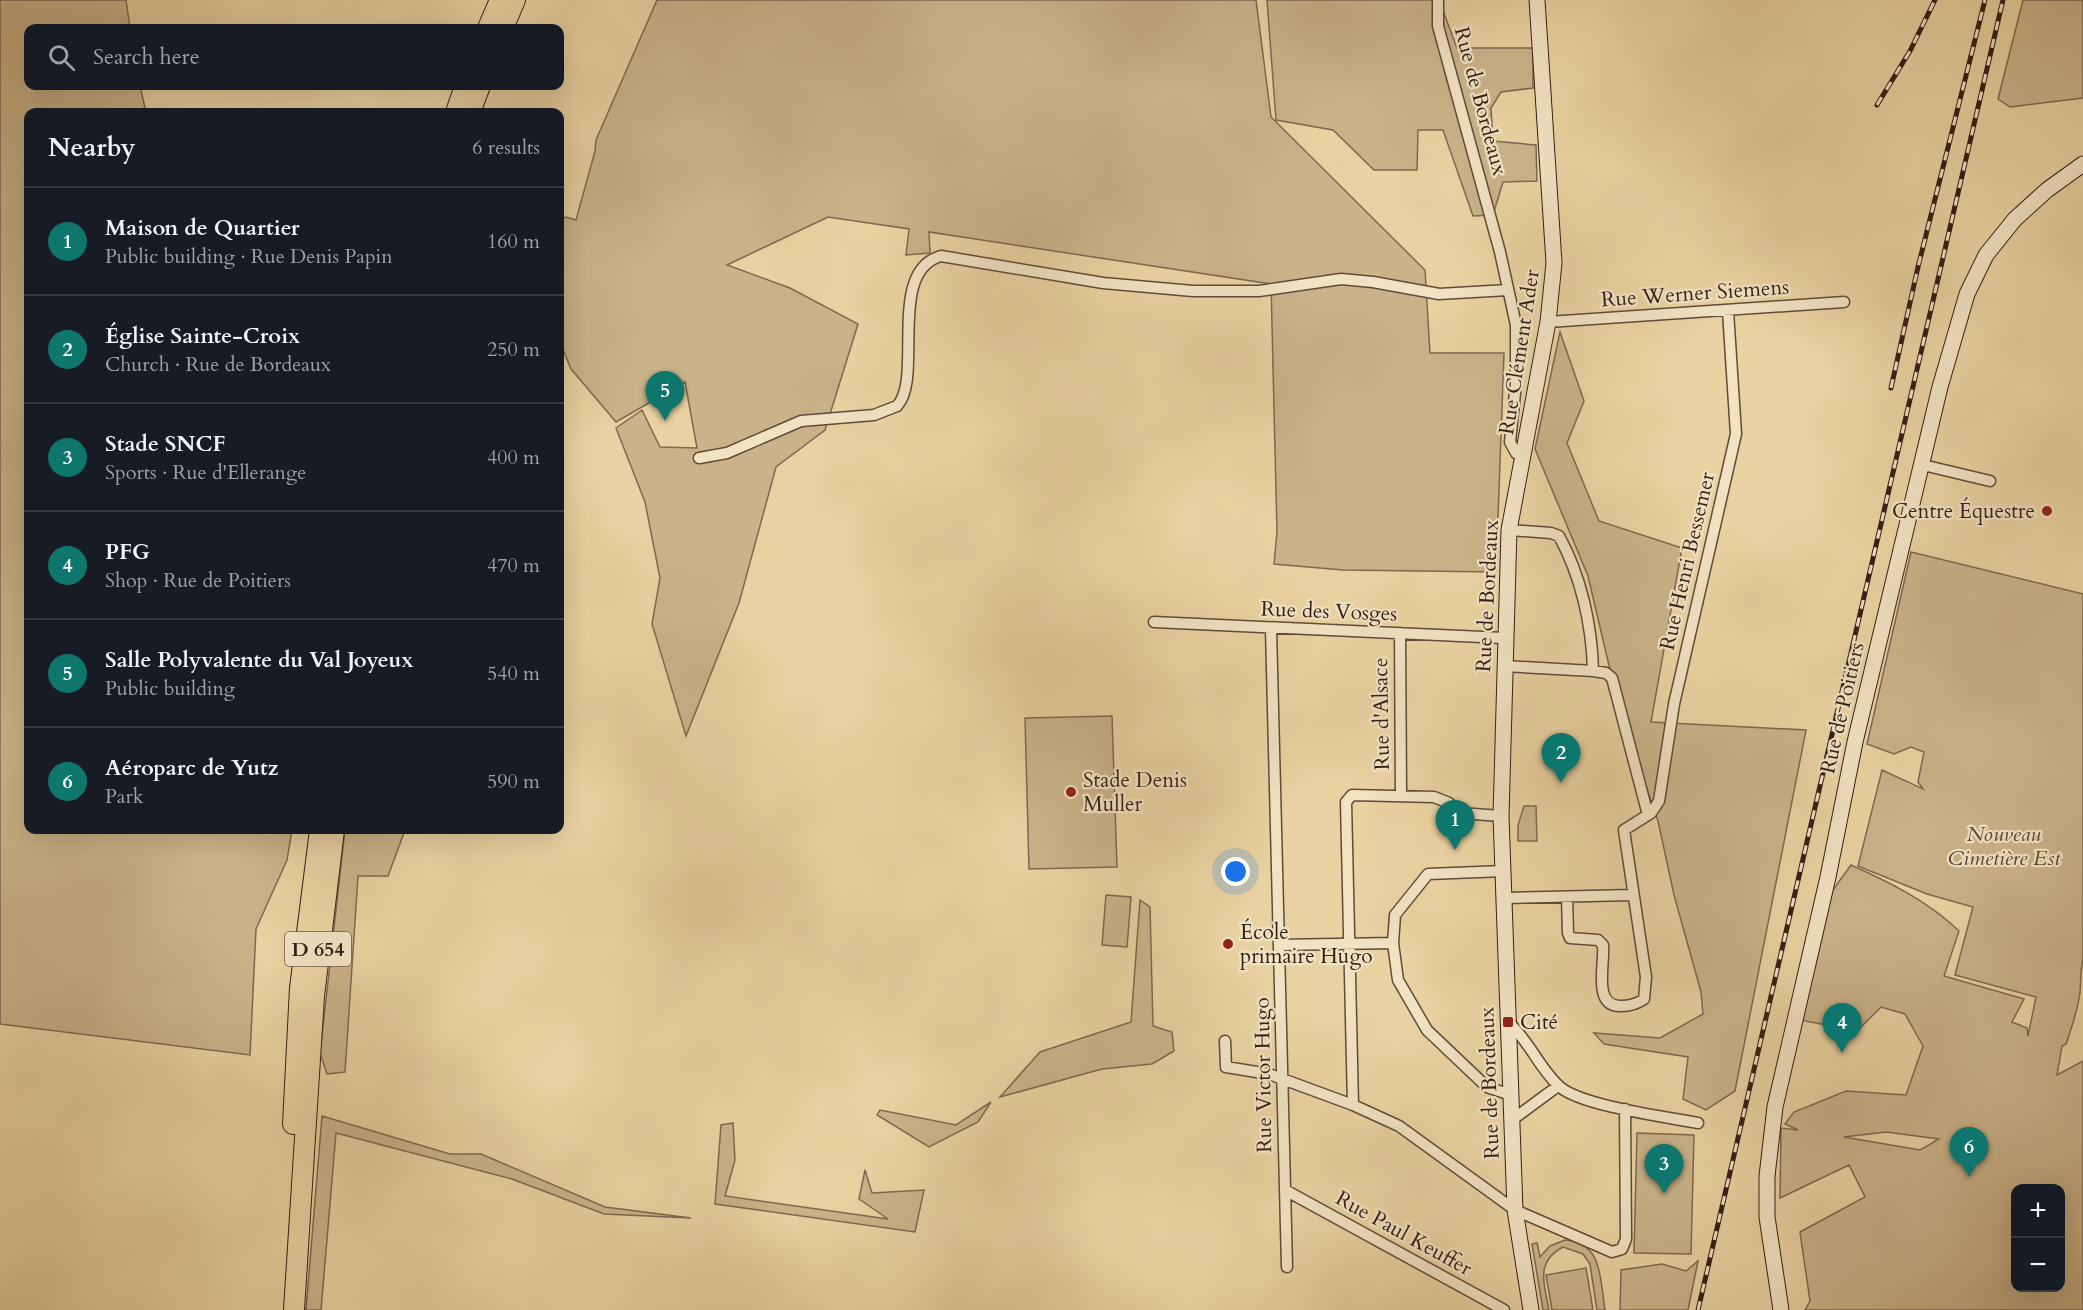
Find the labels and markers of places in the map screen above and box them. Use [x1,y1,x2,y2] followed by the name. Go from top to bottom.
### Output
[646,372,684,421] pin: 5
[1892,497,2035,526] place label: Centre Équestre
[2040,504,2054,518] marker: Centre Équestre
[1542,734,1580,783] pin: 2
[1083,766,1187,819] place label: Stade Denis Muller
[1064,785,1078,799] marker: Stade Denis Muller
[1436,800,1474,850] pin: 1
[1240,918,1373,971] place label: École primaire Hugo
[1221,937,1235,951] marker: École primaire Hugo
[1822,1004,1862,1053] pin: 4
[1520,1008,1558,1037] place label: Cité
[1501,1015,1515,1029] marker: Cité
[1950,1128,1988,1177] pin: 6
[1644,1144,1684,1194] pin: 3

